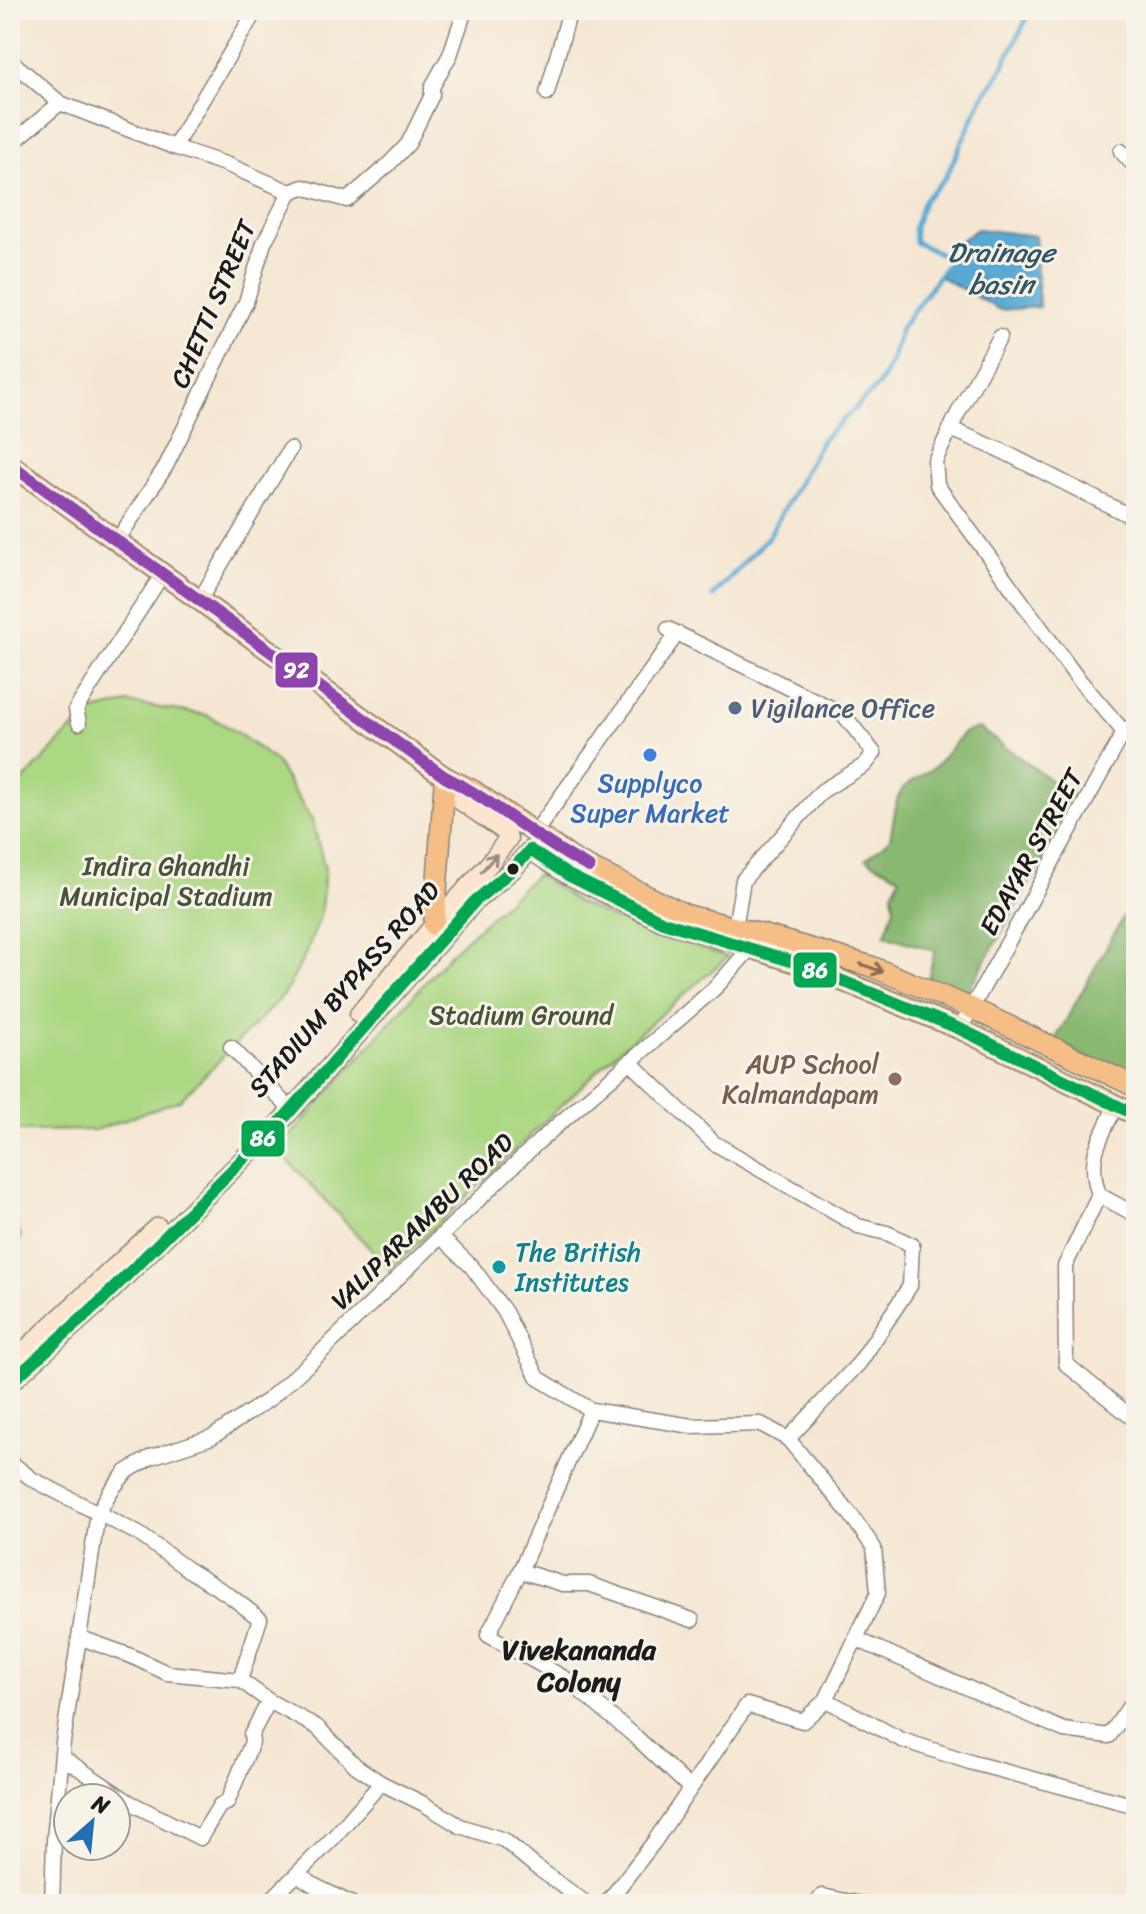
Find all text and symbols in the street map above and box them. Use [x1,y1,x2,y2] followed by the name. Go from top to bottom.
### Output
[157,211,270,395] street label: CHETTI STREET
[947,228,1057,309] water label: Drainage basin
[274,651,319,689] line badge: 92
[283,651,309,690] text: 92
[751,685,935,731] place label: Vigilance Office
[726,699,744,717] marker: Vigilance Office
[641,746,659,764] marker: Supplyco Super Market
[966,759,1097,944] street label: EDAYAR STREET
[570,760,730,836] place label: Supplyco Super Market
[60,843,273,919] park label: Indira Ghandhi Municipal Stadium
[480,854,498,874] one-way arrow
[505,861,521,877] unlabelled marker
[236,870,452,1108] street label: STADIUM BYPASS ROAD
[792,951,838,989] line badge: 86
[801,951,828,990] text: 86
[860,962,884,976] one-way arrow
[429,992,615,1038] park label: Stadium Ground
[722,1041,880,1117] place label: AUP School Kalmandapam
[886,1070,904,1088] marker: AUP School Kalmandapam
[240,1119,286,1158] line badge: 86
[249,1119,276,1158] text: 86
[319,1120,525,1321] street label: VALIPARAMBU ROAD
[514,1229,641,1305] place label: The British Institutes
[490,1258,508,1276] marker: The British Institutes
[502,1625,657,1706] district label: Vivekananda Colony
[52,1782,132,1862] north arrow
[84,1783,117,1826] text: N

